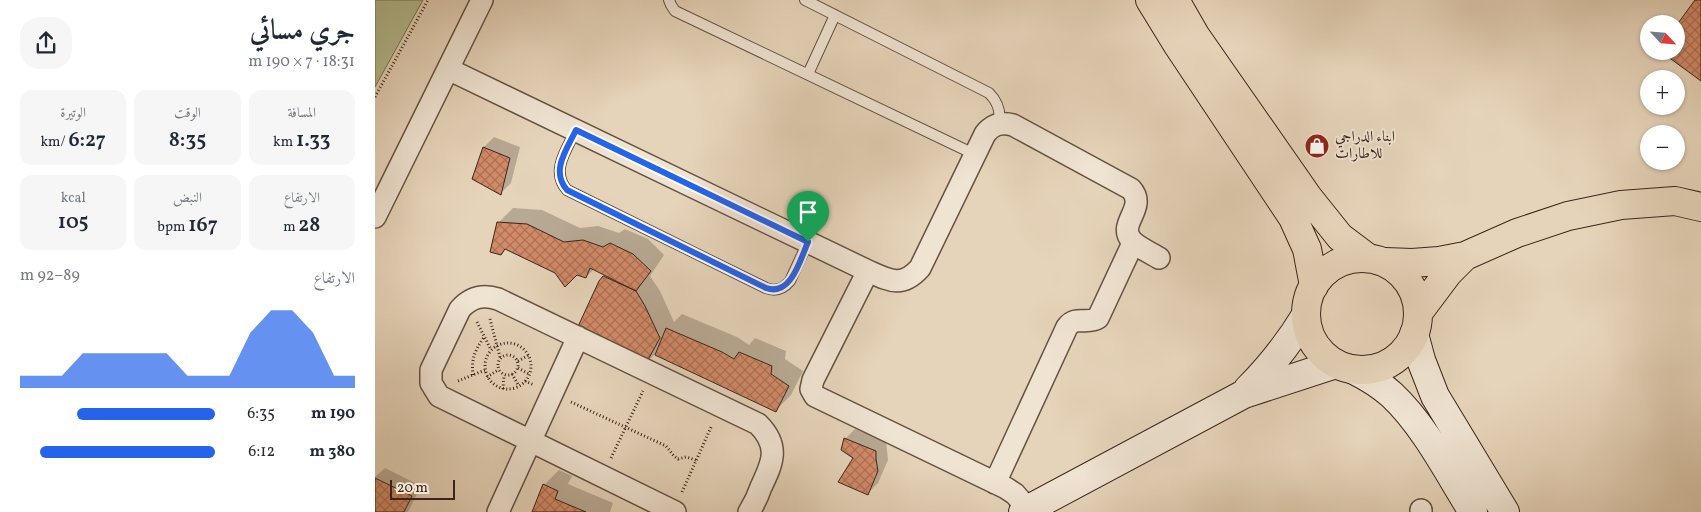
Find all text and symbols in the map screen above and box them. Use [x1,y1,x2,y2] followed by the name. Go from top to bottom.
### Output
[250,12,355,51] text: جري مسائي
[1640,15,1685,60] north arrow
[1640,15,1685,170] map controls
[20,17,72,69] button: share
[248,51,355,73] text: 18:31 · 7 × 190 m
[1640,70,1685,115] button: +
[60,104,86,123] text: الوتيرة
[174,104,201,123] text: الوقت
[288,104,316,123] text: المسافة
[1640,125,1685,170] button: −
[68,126,106,155] text: 6:27
[169,126,206,155] text: 8:35
[296,126,331,155] text: 1.33
[1335,127,1395,165] place label: ابناء الدراجي للاطارات
[40,133,68,152] text: /km
[273,133,296,152] text: km
[1304,133,1330,159] shop icon: ابناء الدراجي للاطارات
[61,189,86,208] text: kcal
[173,189,202,208] text: النبض
[284,189,320,208] text: الارتفاع
[787,191,829,242] pin
[794,198,822,226] icon: arrive
[58,208,89,237] text: 105
[188,211,218,240] text: 167
[298,211,321,240] text: 28
[157,218,188,237] text: bpm
[283,218,298,237] text: m
[20,265,80,287] text: 89–92 m
[313,268,355,290] text: الارتفاع
[247,403,275,425] text: 6:35
[311,403,355,425] text: 190 m
[248,441,275,463] text: 6:12
[310,441,355,463] text: 380 m
[390,477,455,500] scale bar
[397,479,428,498] text: 20 m

